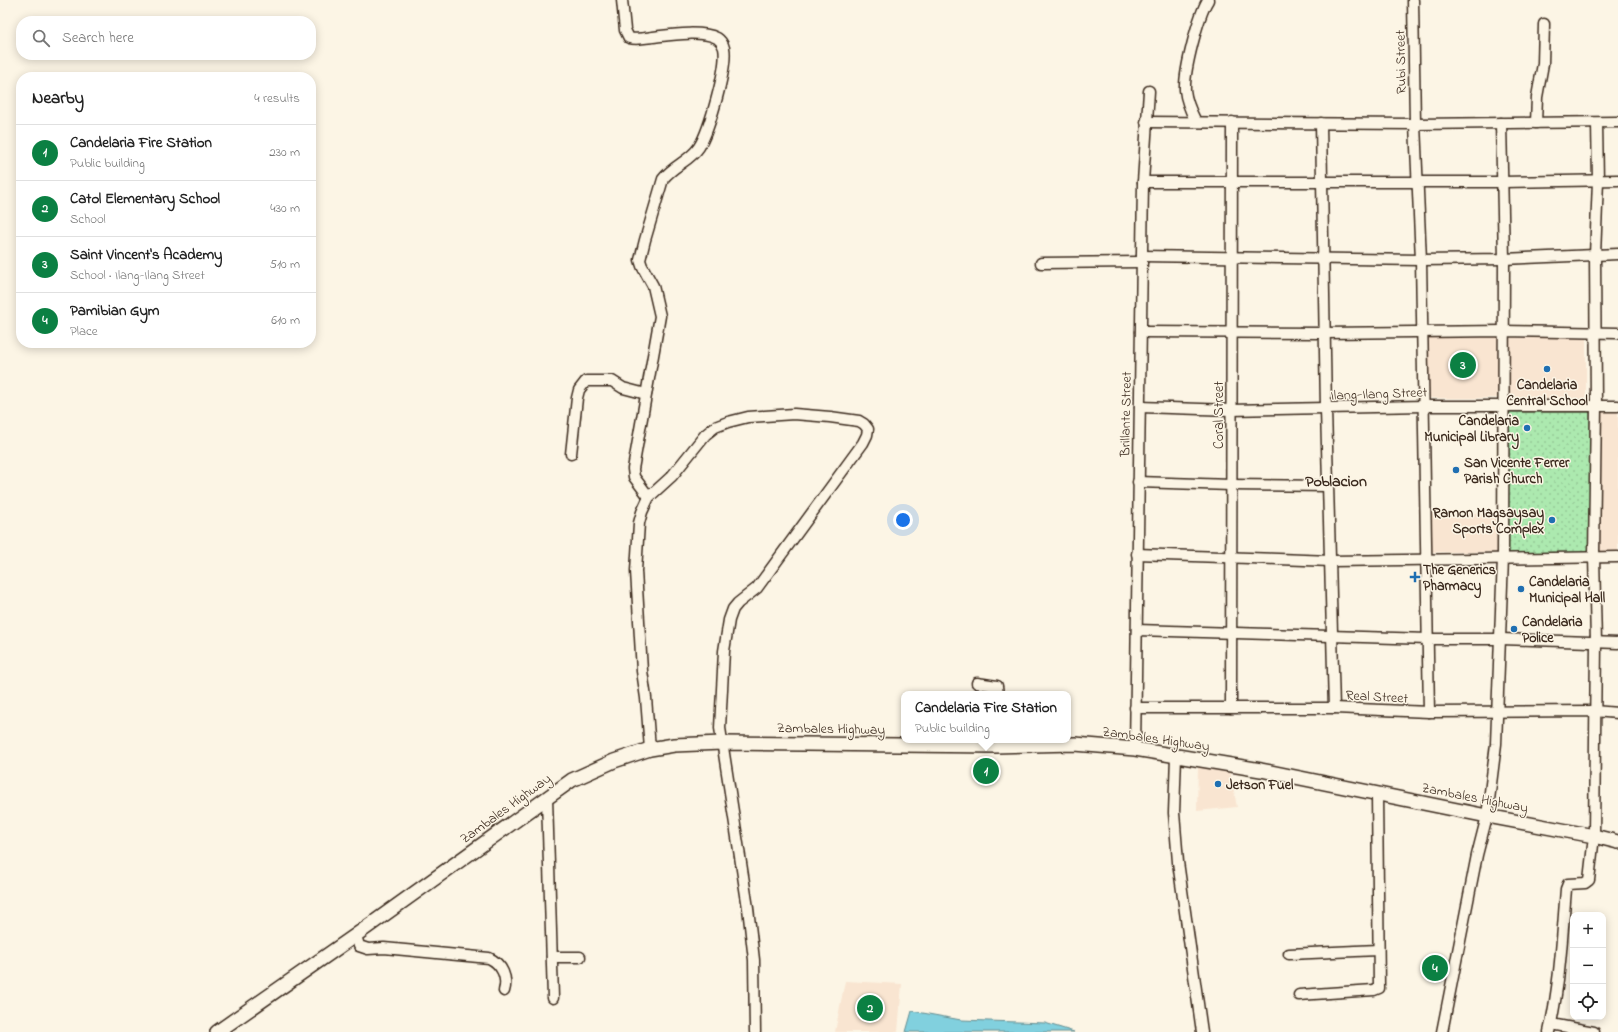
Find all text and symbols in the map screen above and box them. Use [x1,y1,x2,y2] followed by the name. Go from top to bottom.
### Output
[16,16,316,60] search box
[30,27,52,49] icon: search
[62,27,134,49] text: Search here
[1390,29,1413,94] street label: Rubi Street
[32,86,84,111] text: Nearby
[254,89,300,108] text: 4 results
[70,132,212,154] text: Candelaria Fire Station
[43,143,47,162] text: 1
[269,143,300,162] text: 230 m
[70,154,145,173] text: Public building
[70,188,220,210] text: Catol Elementary School
[42,199,48,218] text: 2
[270,199,300,218] text: 430 m
[70,210,106,229] text: School
[70,244,222,266] text: Saint Vincent's Academy
[42,255,48,274] text: 3
[269,255,300,274] text: 510 m
[70,266,205,285] text: School · Ilang-Ilang Street
[70,300,159,322] text: Pamibian Gym
[42,311,48,330] text: 4
[271,311,300,330] text: 610 m
[70,322,98,341] text: Place
[1450,350,1476,380] pin: 3
[1542,364,1552,374] marker: Candelaria Central School
[1115,371,1138,458] street label: Brillante Street
[1506,375,1588,412] place label: Candelaria Central School
[1209,381,1230,449] street label: Coral Street
[1330,382,1428,408] street label: Ilang-Ilang Street
[1424,411,1519,450] place label: Candelaria Municipal Library
[1522,423,1532,433] marker: Candelaria Municipal Library
[1464,453,1570,490] place label: San Vicente Ferrer Parish Church
[1451,465,1461,475] marker: San Vicente Ferrer Parish Church
[1305,470,1367,494] district label: Poblacion
[1432,503,1545,540] place label: Ramon Magsaysay Sports Complex
[893,510,913,530] your location
[1547,515,1557,525] marker: Ramon Magsaysay Sports Complex
[1423,560,1496,599] place label: The Generics Pharmacy
[1410,572,1420,582] marker: The Generics Pharmacy
[1529,572,1606,609] place label: Candelaria Municipal Hall
[1516,584,1526,594] marker: Candelaria Municipal Hall
[1522,612,1583,649] place label: Candelaria Police
[1509,624,1519,634] marker: Candelaria Police
[1345,685,1409,710] street label: Real Street
[901,691,1071,743] popup
[915,697,1057,719] text: Candelaria Fire Station
[777,718,885,742] street label: Zambales Highway
[915,719,990,738] text: Public building
[1101,722,1211,758] street label: Zambales Highway
[973,756,999,786] pin: 1
[456,769,557,850] street label: Zambales Highway
[1226,775,1294,796] place label: Jetson Fuel
[1419,778,1530,820] street label: Zambales Highway
[1213,779,1223,789] marker: Jetson Fuel
[1570,912,1606,1020] map controls
[1570,912,1606,948] button: +
[1570,948,1606,984] button: −
[1422,953,1448,983] pin: 4
[1570,984,1606,1020] button: locate
[857,993,883,1023] pin: 2

